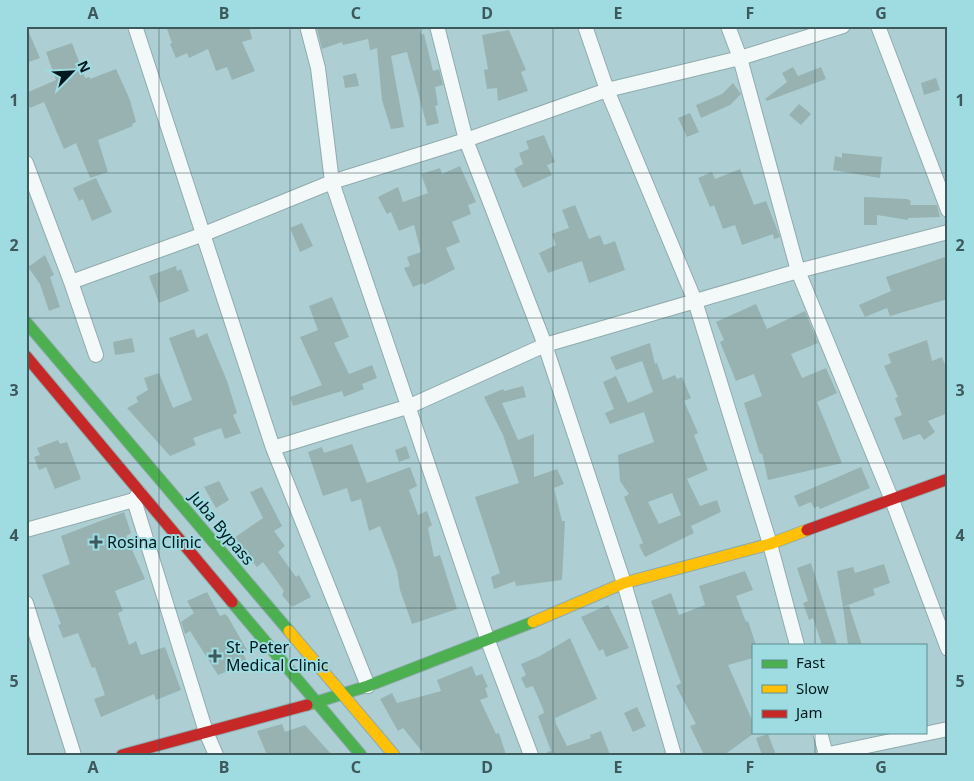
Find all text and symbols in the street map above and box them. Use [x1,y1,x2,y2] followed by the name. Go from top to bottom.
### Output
[87,2,99,24] text: A
[219,2,229,24] text: B
[351,2,361,24] text: C
[481,2,493,24] text: D
[614,2,623,24] text: E
[746,2,754,24] text: F
[875,2,887,24] text: G
[48,48,98,98] north arrow
[73,57,95,76] text: N
[9,89,19,111] text: 1
[955,89,965,111] text: 1
[9,234,19,256] text: 2
[955,234,965,256] text: 2
[9,379,19,401] text: 3
[955,379,965,401] text: 3
[183,485,259,570] street label: Juba Bypass
[9,524,19,546] text: 4
[955,524,965,546] text: 4
[107,531,202,553] place label: Rosina Clinic
[89,535,103,549] marker: Rosina Clinic
[226,636,329,676] place label: St. Peter Medical Clinic
[752,644,926,734] legend
[208,649,222,663] marker: St. Peter Medical Clinic
[796,652,825,672] text: Fast
[9,670,19,692] text: 5
[955,670,965,692] text: 5
[796,678,829,698] text: Slow
[794,702,823,722] text: Jam
[87,756,99,778] text: A
[219,756,229,778] text: B
[351,756,361,778] text: C
[481,756,493,778] text: D
[614,756,623,778] text: E
[746,756,754,778] text: F
[875,756,887,778] text: G

